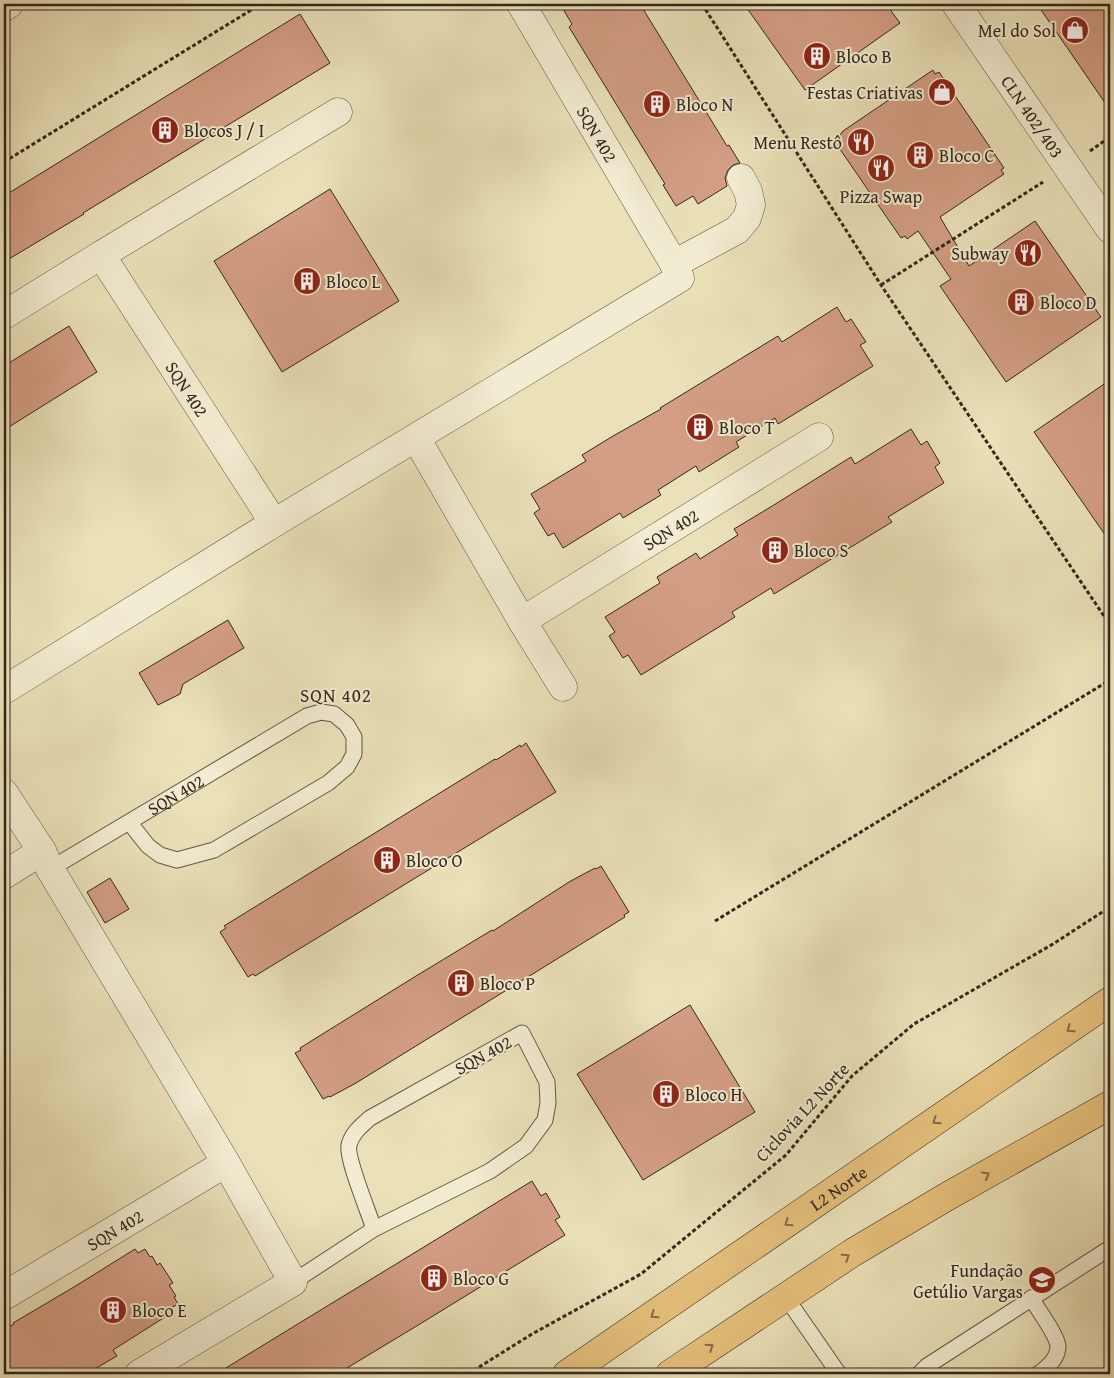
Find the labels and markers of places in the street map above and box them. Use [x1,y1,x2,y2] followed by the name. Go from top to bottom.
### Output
[1060,15,1090,45] shop icon: Mel do Sol
[978,17,1056,44] place label: Mel do Sol
[802,41,832,71] building icon: Bloco B
[836,43,892,70] place label: Bloco B
[927,77,957,107] shop icon: Festas Criativas
[807,79,923,106] place label: Festas Criativas
[642,89,672,119] building icon: Bloco N
[676,91,734,118] place label: Bloco N
[150,115,180,145] building icon: Blocos J / I
[184,117,264,144] place label: Blocos J / I
[846,127,876,157] restaurant icon: Menu Restô
[753,129,842,156] place label: Menu Restô
[905,140,935,170] building icon: Bloco C
[939,142,995,169] place label: Bloco C
[866,153,896,183] restaurant icon: Pizza Swap
[840,183,923,210] place label: Pizza Swap
[1013,238,1043,268] restaurant icon: Subway
[951,240,1009,267] place label: Subway
[292,266,322,296] building icon: Bloco L
[326,268,381,295] place label: Bloco L
[1006,287,1036,317] building icon: Bloco D
[1040,289,1097,316] place label: Bloco D
[685,412,715,442] building icon: Bloco T
[719,414,775,441] place label: Bloco T
[760,535,790,565] building icon: Bloco S
[794,537,849,564] place label: Bloco S
[372,845,402,875] building icon: Bloco O
[406,847,463,874] place label: Bloco O
[446,968,476,998] building icon: Bloco P
[480,970,535,997] place label: Bloco P
[651,1079,681,1109] building icon: Bloco H
[685,1081,743,1108] place label: Bloco H
[913,1257,1023,1305] place label: Fundação Getúlio Vargas
[419,1263,449,1293] building icon: Bloco G
[453,1265,510,1292] place label: Bloco G
[1027,1265,1057,1295] school or university icon: Fundação Getúlio Vargas
[98,1295,128,1325] building icon: Bloco E
[132,1297,187,1324] place label: Bloco E

